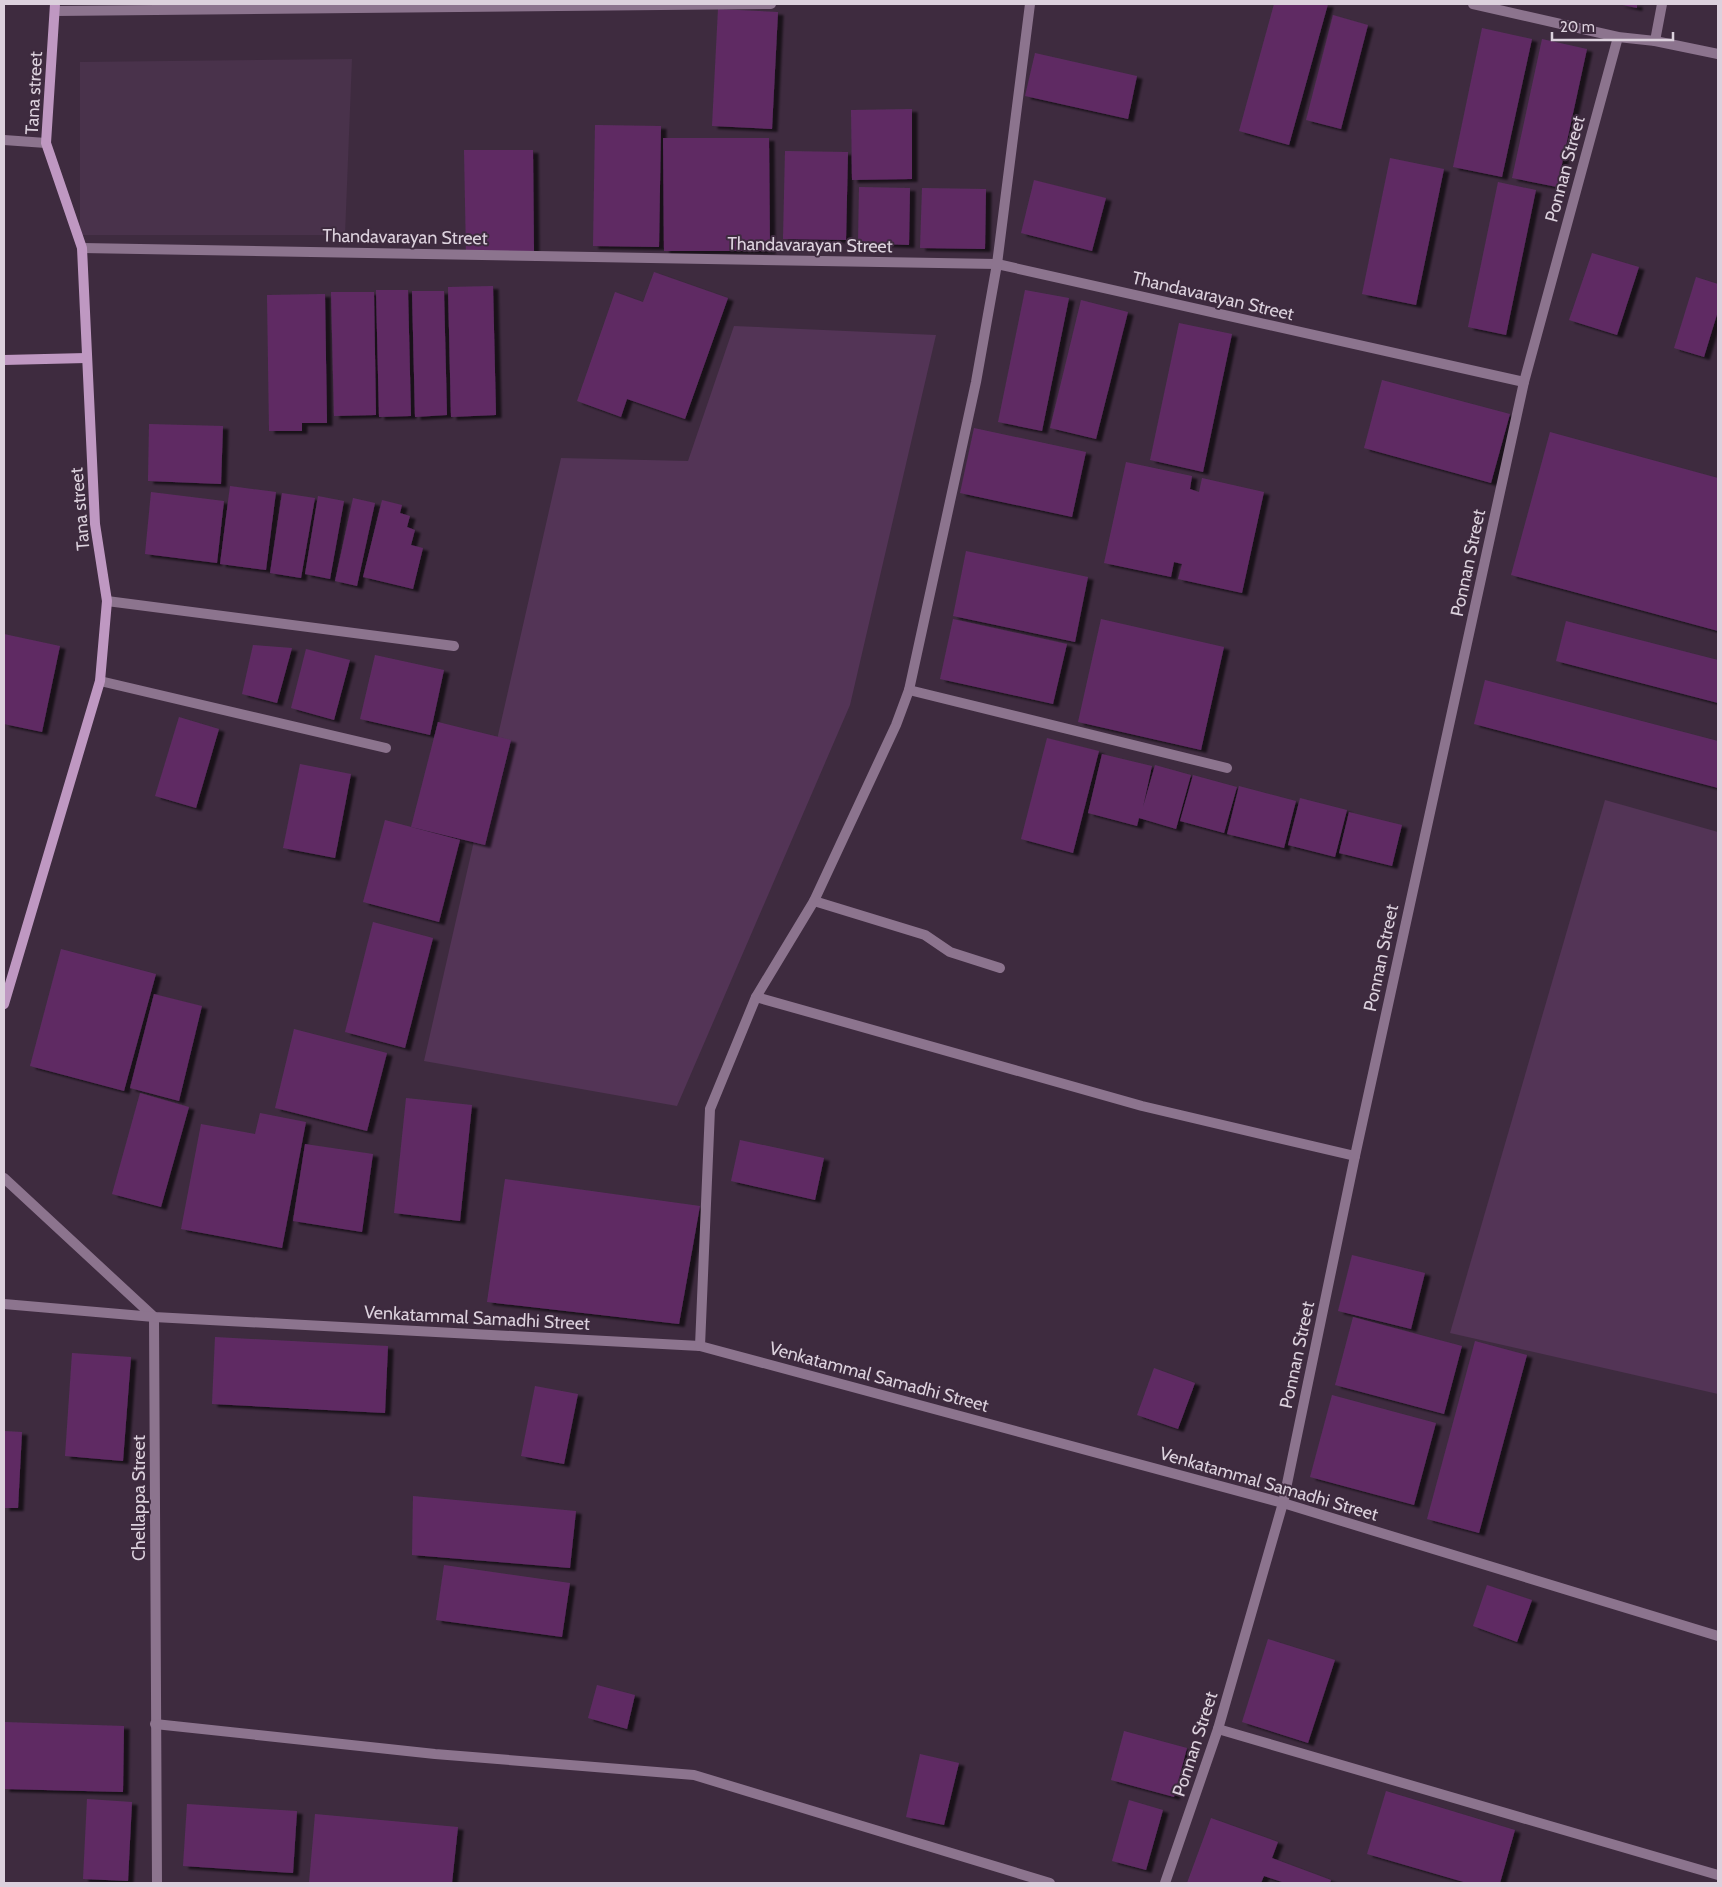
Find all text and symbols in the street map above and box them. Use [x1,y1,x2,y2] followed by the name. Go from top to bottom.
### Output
[1552,10,1673,42] scale bar
[1560,18,1595,36] text: 20 m
[21,51,47,135] street label: Tana street
[1540,113,1590,225] street label: Ponnan Street
[322,225,488,249] street label: Thandavarayan Street
[727,233,893,257] street label: Thandavarayan Street
[1130,267,1296,325] street label: Thandavarayan Street
[65,467,95,551] street label: Tana street
[1446,507,1490,619] street label: Ponnan Street
[1359,902,1403,1014] street label: Ponnan Street
[1275,1299,1319,1411] street label: Ponnan Street
[363,1301,591,1335] street label: Venkatammal Samadhi Street
[767,1337,991,1417] street label: Venkatammal Samadhi Street
[128,1435,150,1561] street label: Chellappa Street
[1157,1442,1381,1526] street label: Venkatammal Samadhi Street
[1168,1689,1222,1799] street label: Ponnan Street

